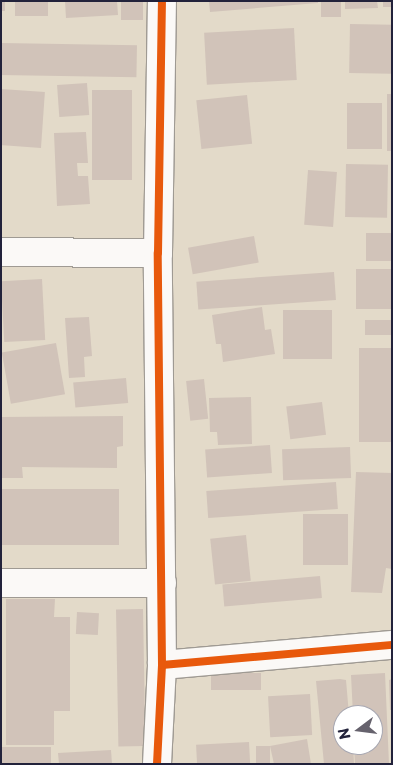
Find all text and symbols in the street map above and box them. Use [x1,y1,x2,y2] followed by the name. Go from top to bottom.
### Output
[333,705,383,755] north arrow
[332,726,356,742] text: N

